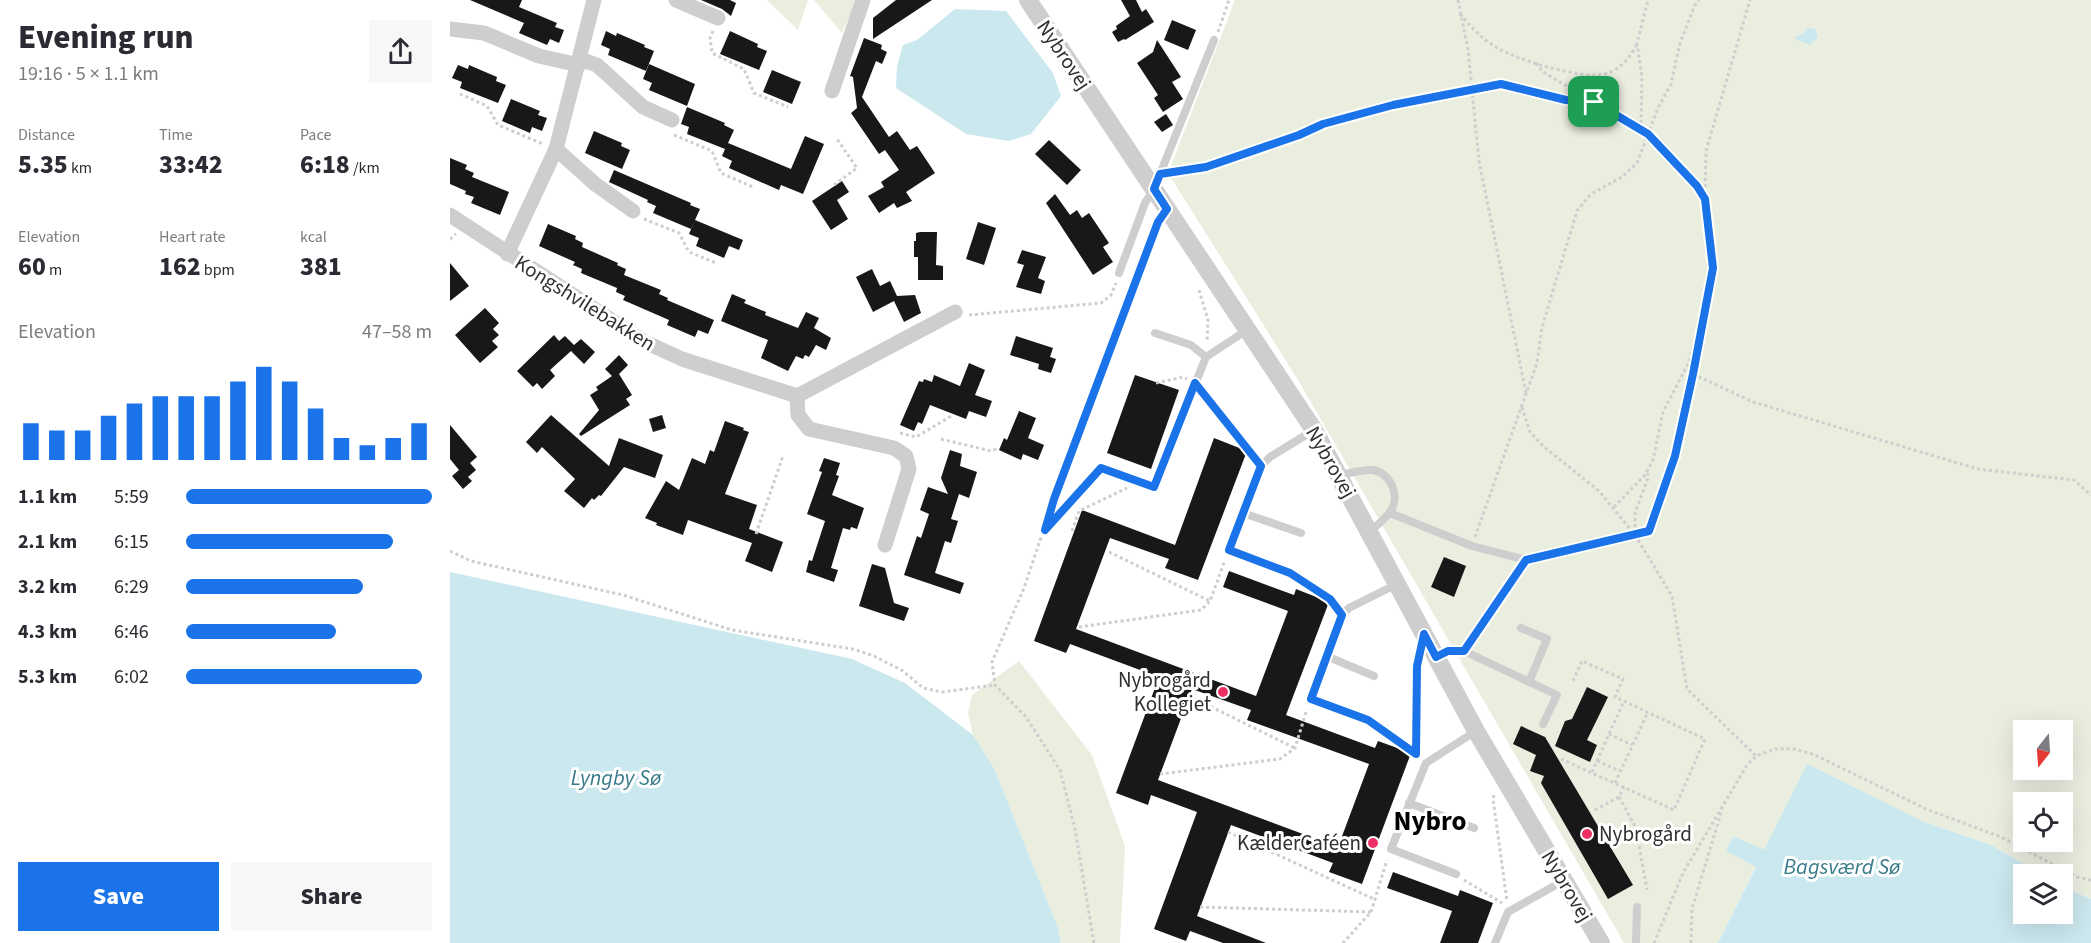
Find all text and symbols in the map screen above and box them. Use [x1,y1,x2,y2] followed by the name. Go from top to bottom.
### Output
[18,14,194,61] text: Evening run
[1030,14,1098,96] street label: Nybrovej
[369,20,432,83] button: share
[18,60,159,88] text: 19:16 · 5 × 1.1 km
[1568,76,1619,127] pin
[1577,85,1610,118] icon: arrive
[18,124,75,146] text: Distance
[159,124,193,146] text: Time
[300,124,331,146] text: Pace
[18,146,68,183] text: 5.35
[159,146,223,183] text: 33:42
[300,146,350,183] text: 6:18
[68,157,92,179] text: km
[350,157,380,179] text: /km
[18,226,80,248] text: Elevation
[159,226,226,248] text: Heart rate
[300,226,327,248] text: kcal
[18,248,46,285] text: 60
[159,248,201,285] text: 162
[300,248,342,285] text: 381
[509,248,661,358] street label: Kongshvilebakken
[46,259,62,281] text: m
[201,259,235,281] text: bpm
[18,318,96,346] text: Elevation
[362,318,432,346] text: 47–58 m
[1298,420,1364,504] street label: Nybrovej
[18,483,77,511] text: 1.1 km
[114,483,149,511] text: 5:59
[18,528,77,556] text: 2.1 km
[114,528,149,556] text: 6:15
[18,573,77,601] text: 3.2 km
[114,573,149,601] text: 6:29
[18,618,77,646] text: 4.3 km
[114,618,149,646] text: 6:46
[18,663,77,691] text: 5.3 km
[114,663,149,691] text: 6:02
[1118,665,1211,719] place label: Nybrogård Kollegiet
[1216,685,1230,699] marker: Nybrogård Kollegiet
[2013,720,2073,780] north arrow
[2013,720,2073,924] map controls
[571,762,662,794] water label: Lyngby Sø
[2013,792,2073,852] button: locate
[1394,802,1466,841] district label: Nybro
[1599,819,1692,849] place label: Nybrogård
[1580,827,1594,841] marker: Nybrogård
[1237,828,1361,858] place label: KælderCaféen
[1366,836,1380,850] marker: KælderCaféen
[1534,845,1600,927] street label: Nybrovej
[1784,851,1901,883] water label: Bagsværd Sø
[18,862,219,931] button: Save
[231,862,432,931] button: Share
[2013,864,2073,924] button: layers

